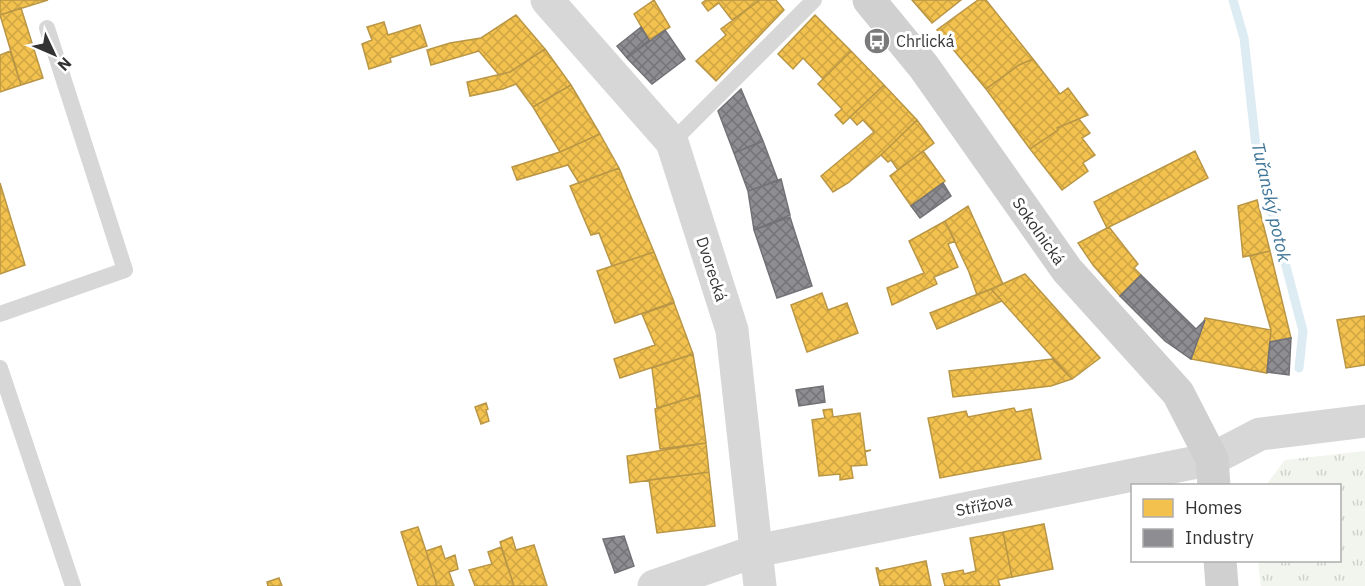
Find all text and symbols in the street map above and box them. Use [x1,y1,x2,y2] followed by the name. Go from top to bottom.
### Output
[24,24,84,84] north arrow
[862,26,892,56] bus stop icon: Chrlická
[896,31,955,51] place label: Chrlická
[54,53,76,76] text: N
[1247,140,1297,265] water label: Tuřanský potok
[1009,193,1070,269] street label: Sokolnická
[692,234,732,304] street label: Dvorecká
[1131,484,1341,562] legend
[954,490,1014,520] street label: Střížova
[1185,496,1242,519] text: Homes
[1185,526,1254,549] text: Industry

